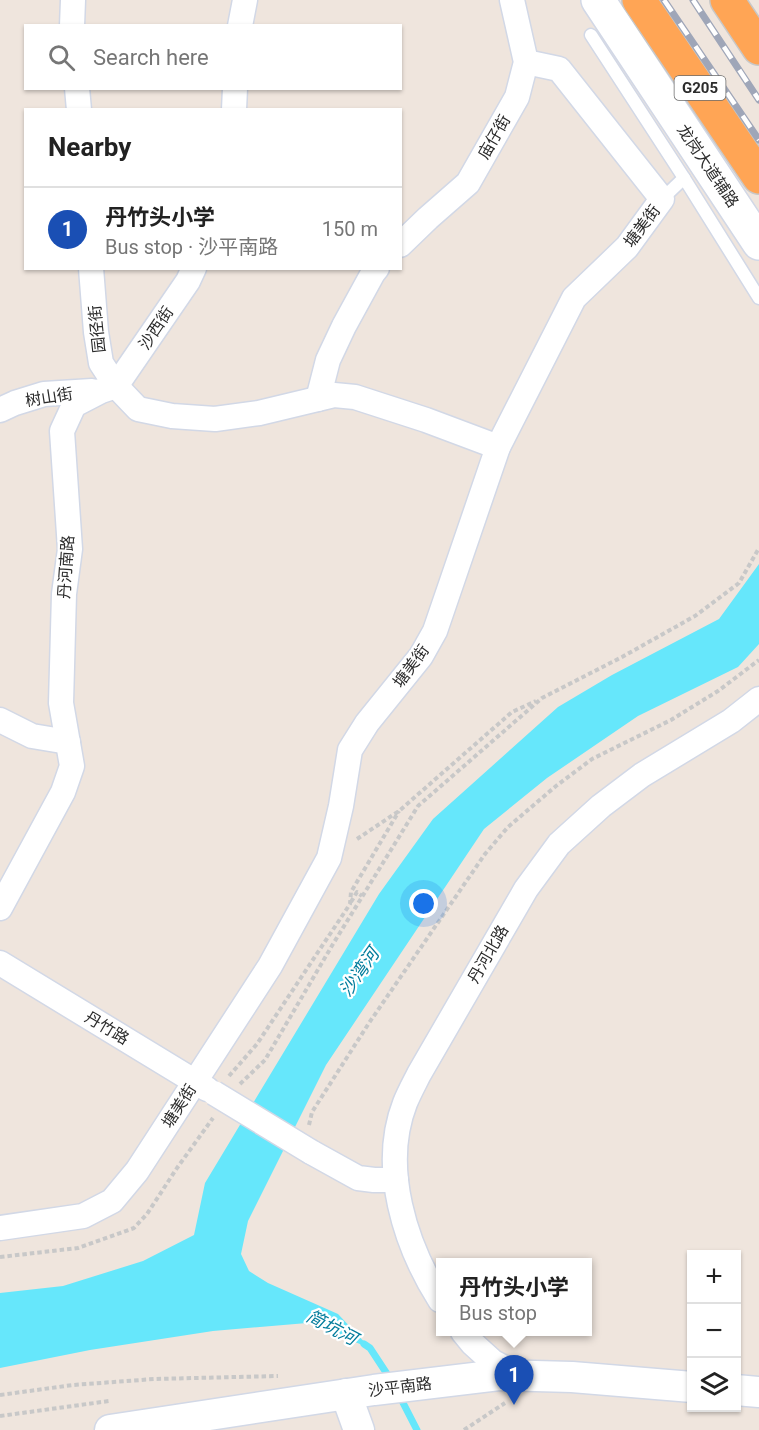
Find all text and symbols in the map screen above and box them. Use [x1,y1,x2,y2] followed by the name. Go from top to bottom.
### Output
[24,24,402,90] search box
[45,41,78,74] icon: search
[93,45,209,70] text: Search here
[674,76,726,100] road number: G205
[474,111,514,163] street label: 庙仔街
[673,121,743,211] street label: 龙岗大道辅路
[48,132,131,162] text: Nearby
[620,201,664,251] street label: 塘美街
[105,205,215,230] text: 丹竹头小学
[62,217,73,241] text: 1
[322,217,378,241] text: 150 m
[105,235,278,259] text: Bus stop · 沙平南路
[135,303,177,353] street label: 沙西街
[85,304,109,354] street label: 园径街
[24,384,74,410] street label: 树山街
[54,534,78,600] street label: 丹河南路
[389,641,433,691] street label: 塘美街
[409,889,438,918] your location
[464,922,512,986] street label: 丹河北路
[335,941,385,1000] water label: 沙湾河
[82,1007,132,1049] street label: 丹竹路
[158,1081,200,1131] street label: 塘美街
[687,1250,741,1412] map controls
[687,1250,741,1304] button: +
[436,1258,592,1336] popup
[459,1275,569,1300] text: 丹竹头小学
[459,1301,537,1325] text: Bus stop
[687,1304,741,1358] button: −
[303,1305,363,1350] water label: 简坑河
[494,1356,534,1405] pin: 1
[687,1358,741,1412] button: layers
[367,1374,433,1400] street label: 沙平南路

